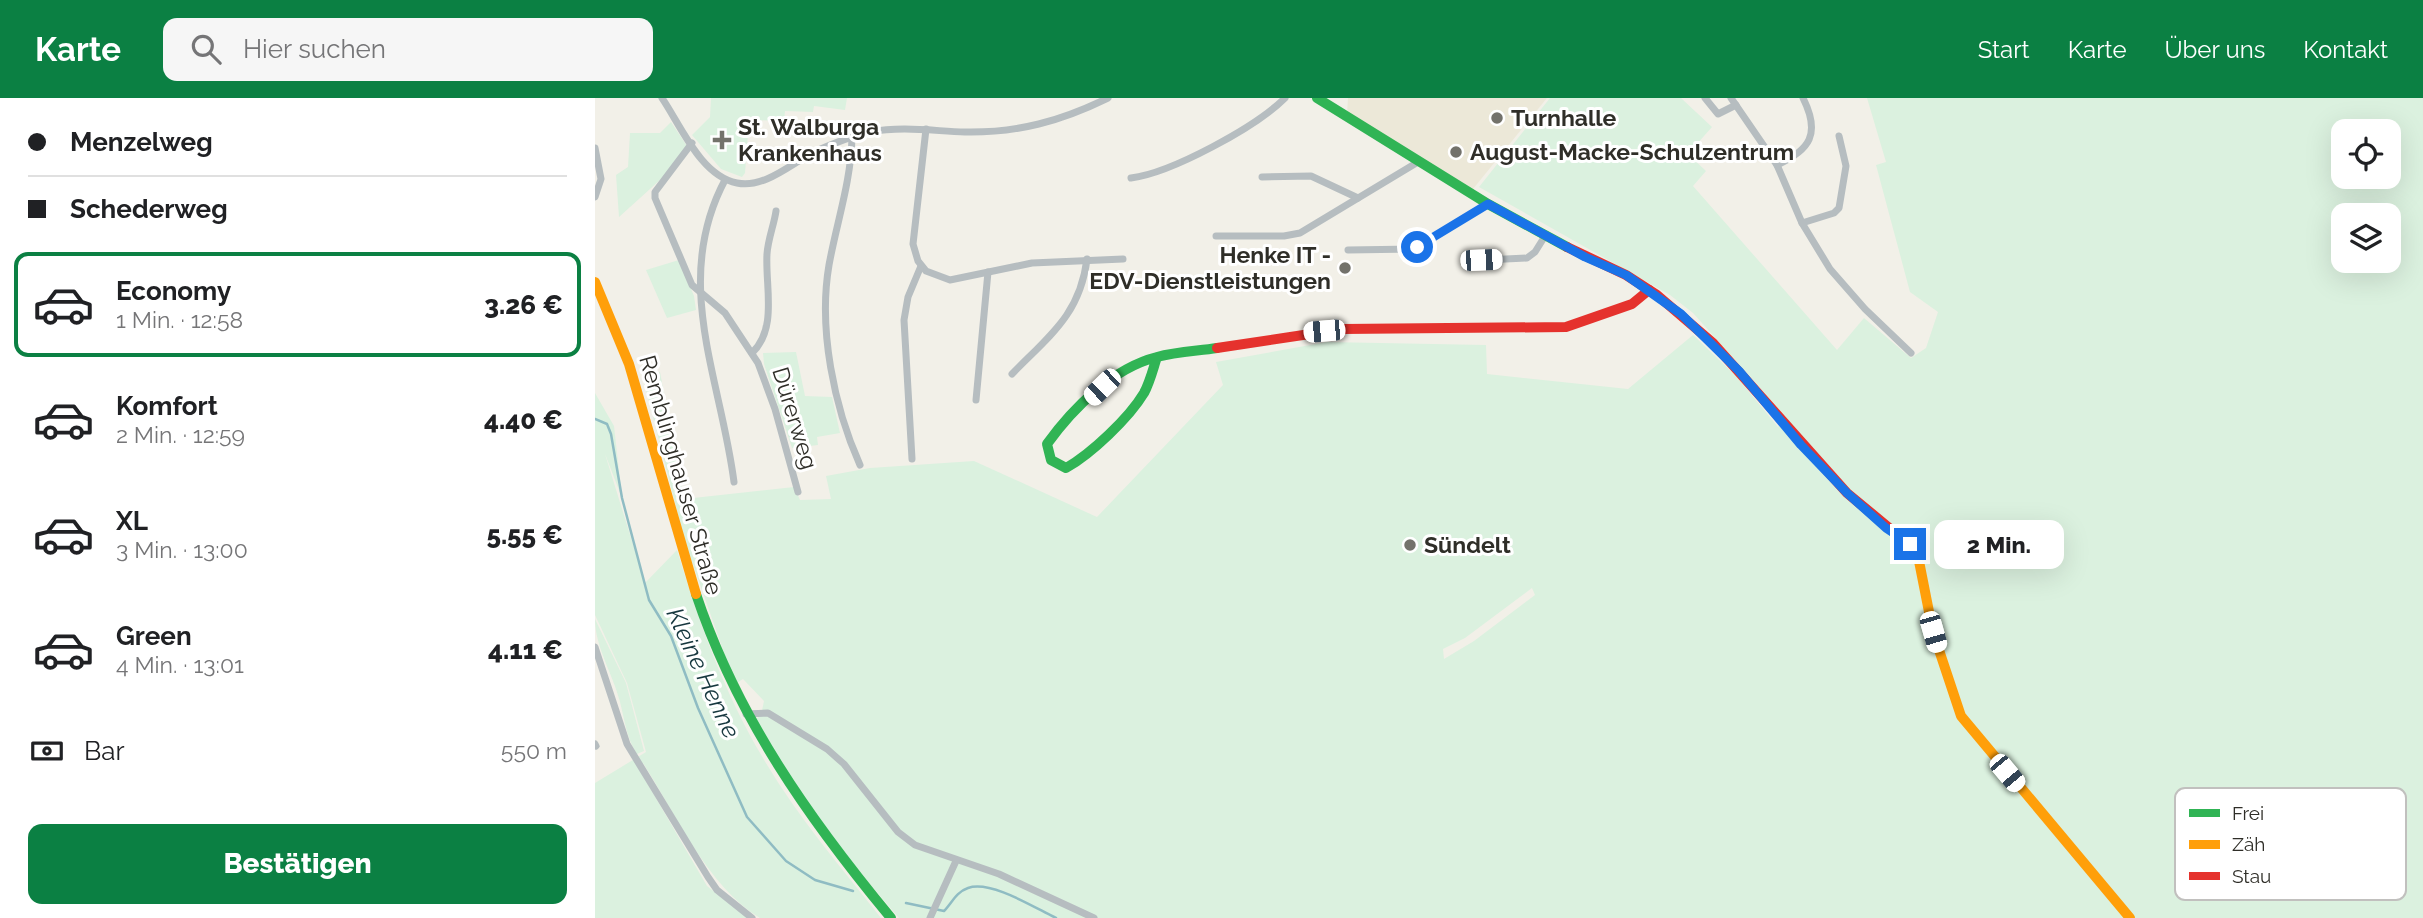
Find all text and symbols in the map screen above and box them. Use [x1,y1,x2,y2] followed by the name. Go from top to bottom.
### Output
[163,18,653,81] search box
[35,30,121,69] text: Karte
[187,30,225,68] icon: search
[243,34,386,64] text: Hier suchen
[1978,35,2030,64] text: Start
[2068,35,2127,64] text: Karte
[2165,35,2265,64] text: Über uns
[2303,35,2388,64] text: Kontakt
[1511,104,1617,131] place label: Turnhalle
[1489,110,1505,126] marker: Turnhalle
[738,113,882,166] place label: St. Walburga Krankenhaus
[2331,119,2401,273] map controls
[2331,119,2401,189] button: locate
[70,127,213,157] text: Menzelweg
[712,130,732,150] marker: St. Walburga Krankenhaus
[1470,138,1794,165] place label: August-Macke-Schulzentrum
[1448,144,1464,160] marker: August-Macke-Schulzentrum
[70,194,228,224] text: Schederweg
[2331,203,2401,273] button: layers
[1401,231,1433,263] route start
[1089,241,1331,294] place label: Henke IT - EDV-Dienstleistungen
[1460,249,1503,271] car
[1337,260,1353,276] marker: Henke IT - EDV-Dienstleistungen
[32,273,95,336] icon: car
[116,276,231,306] text: Economy
[484,290,563,320] text: 3.26 €
[116,306,243,333] text: 1 Min. · 12:58
[1303,319,1346,343] car
[634,352,729,598] street label: Remblinghauser Straße
[767,364,824,472] street label: Dürerweg
[1080,365,1125,409] car
[32,388,95,451] icon: car
[116,391,218,421] text: Komfort
[484,405,563,435] text: 4.40 €
[116,421,245,448] text: 2 Min. · 12:59
[32,503,95,566] icon: car
[116,506,148,536] text: XL
[486,520,563,550] text: 5.55 €
[1935,520,2064,569] callout: 2 Min.
[1894,528,1926,560] route end
[1424,531,1511,558] place label: Sündelt
[1967,531,2031,558] text: 2 Min.
[116,536,248,563] text: 3 Min. · 13:00
[1402,537,1418,553] marker: Sündelt
[661,603,746,743] water label: Kleine Henne
[1918,609,1949,655] car
[32,618,95,681] icon: car
[116,621,192,651] text: Green
[488,635,563,665] text: 4.11 €
[116,651,244,678] text: 4 Min. · 13:01
[28,732,66,770] icon: cash
[84,736,125,766] text: Bar
[501,737,567,764] text: 550 m
[1986,750,2029,796] car
[2175,788,2406,900] legend
[2232,802,2264,824] text: Frei
[28,824,567,904] button: Bestätigen
[2232,833,2265,855] text: Zäh
[2232,865,2271,887] text: Stau

